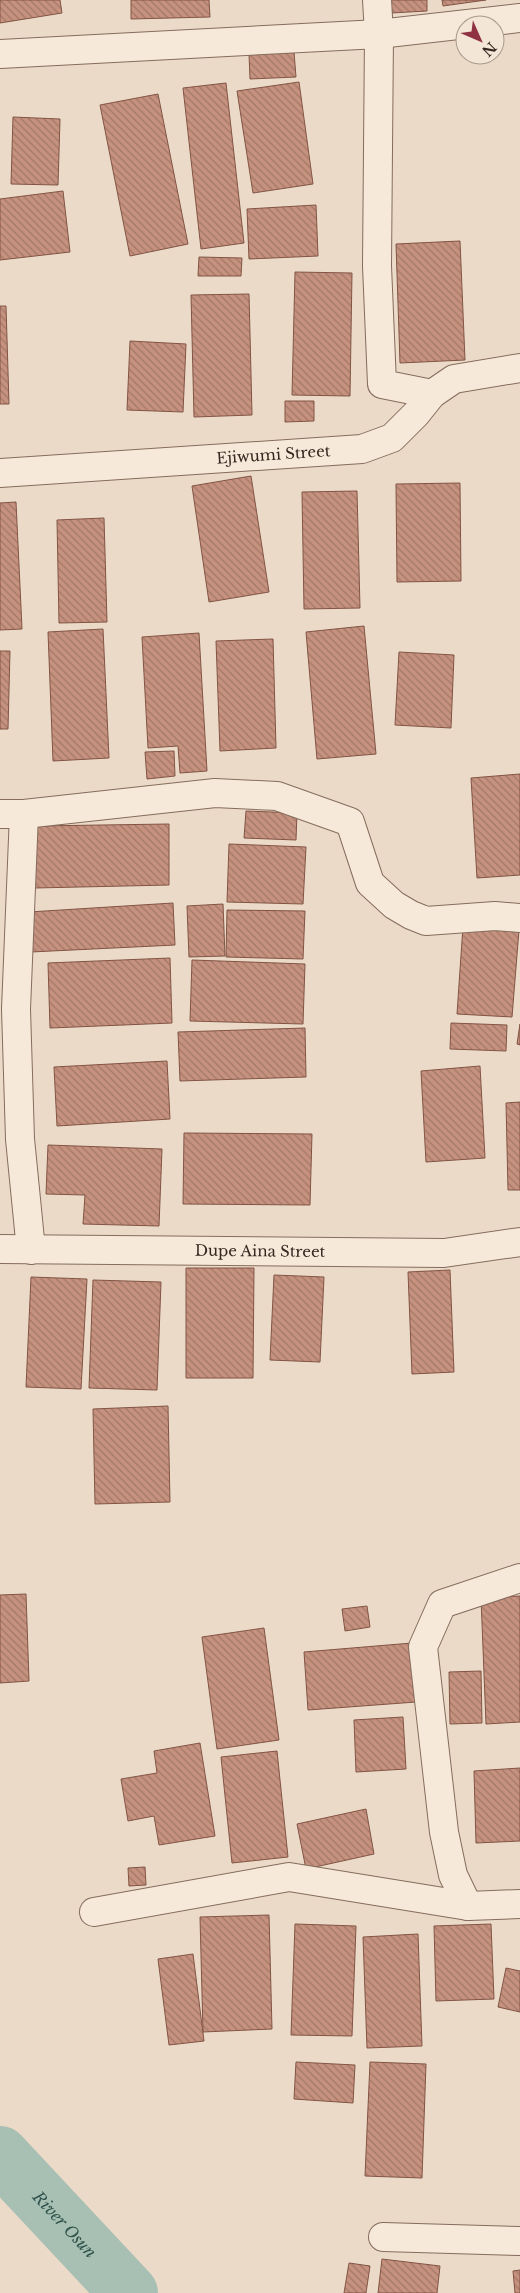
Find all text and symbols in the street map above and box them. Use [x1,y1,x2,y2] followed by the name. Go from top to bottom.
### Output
[455,15,505,65] north arrow
[478,38,500,60] text: N
[216,441,331,468] street label: Ejiwumi Street
[195,1241,326,1261] street label: Dupe Aina Street
[28,2186,101,2262] water label: River Osun

